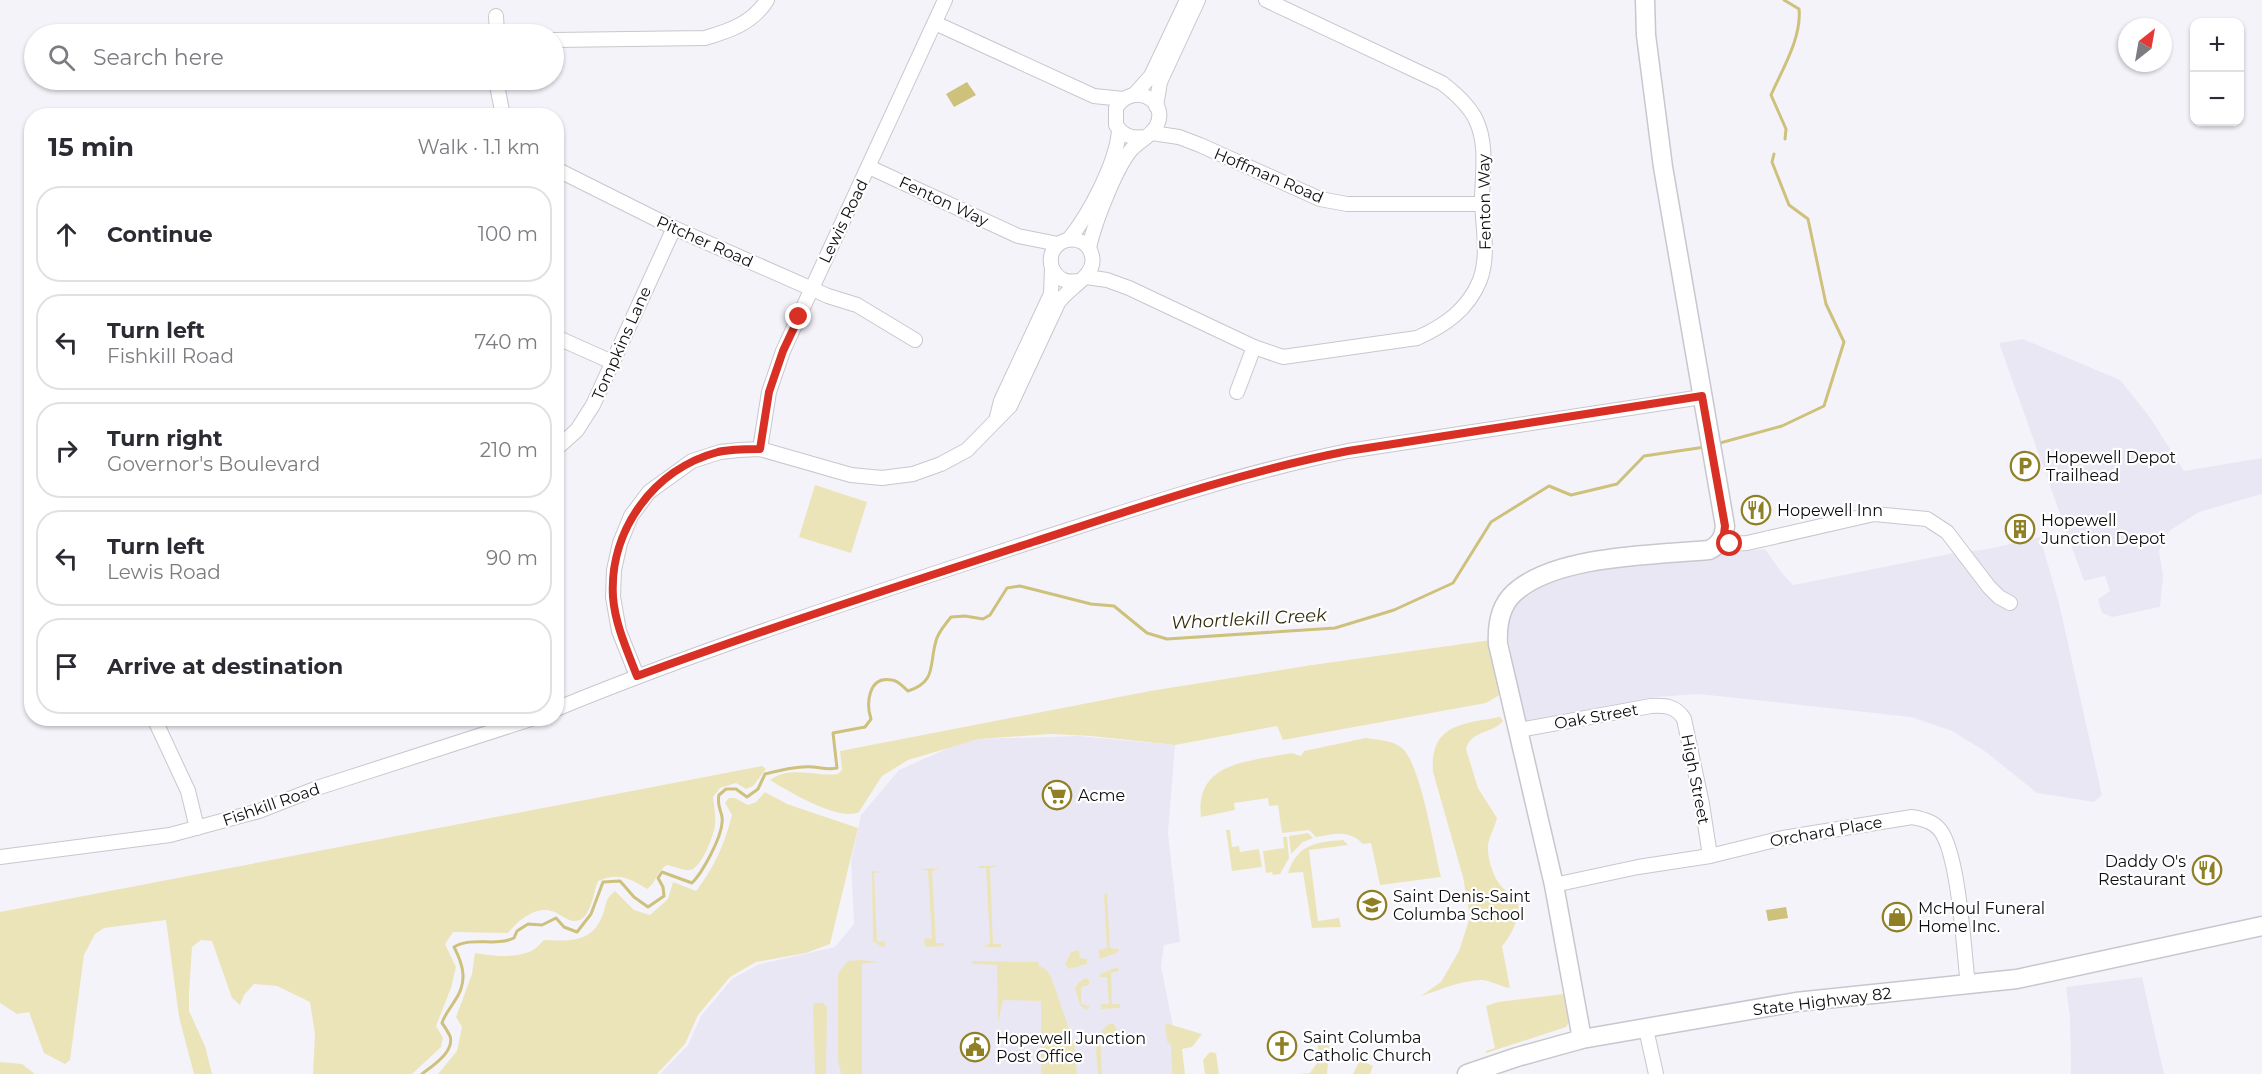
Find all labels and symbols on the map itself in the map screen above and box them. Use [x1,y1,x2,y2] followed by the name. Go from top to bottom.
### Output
[2118,18,2172,72] north arrow
[1211,144,1326,207] street label: Hoffman Road
[1474,153,1495,250] street label: Fenton Way
[896,173,992,231] street label: Fenton Way
[815,176,872,266] street label: Lewis Road
[654,212,756,271] street label: Pitcher Road
[588,284,655,403] street label: Tompkins Lane
[785,303,811,329] route end
[2046,448,2176,485] place label: Hopewell Depot Trailhead
[2009,450,2041,482] parking icon: Hopewell Depot Trailhead
[1740,494,1772,526] restaurant icon: Hopewell Inn
[1777,501,1883,520] place label: Hopewell Inn
[2040,511,2166,548] place label: Hopewell Junction Depot
[2004,513,2036,545] building icon: Hopewell Junction Depot
[1716,530,1742,556] route start
[1171,604,1329,634] water label: Whortlekill Creek
[1553,700,1640,733] street label: Oak Street
[1677,732,1714,826] street label: High Street
[220,779,322,830] street label: Fishkill Road
[1041,779,1073,811] supermarket icon: Acme
[1078,786,1125,805] place label: Acme
[1768,812,1884,851] street label: Orchard Place
[2098,852,2186,889] place label: Daddy O's Restaurant
[2191,854,2223,886] restaurant icon: Daddy O's Restaurant
[1393,887,1531,924] place label: Saint Denis-Saint Columba School
[1356,889,1388,921] school or university icon: Saint Denis-Saint Columba School
[1918,899,2045,936] place label: McHoul Funeral Home Inc.
[1881,901,1913,933] shop icon: McHoul Funeral Home Inc.
[1752,984,1892,1019] street label: State Highway 82
[1303,1028,1432,1065] place label: Saint Columba Catholic Church
[996,1029,1146,1066] place label: Hopewell Junction Post Office
[1266,1030,1298,1062] church icon: Saint Columba Catholic Church
[959,1031,991,1063] public building icon: Hopewell Junction Post Office

